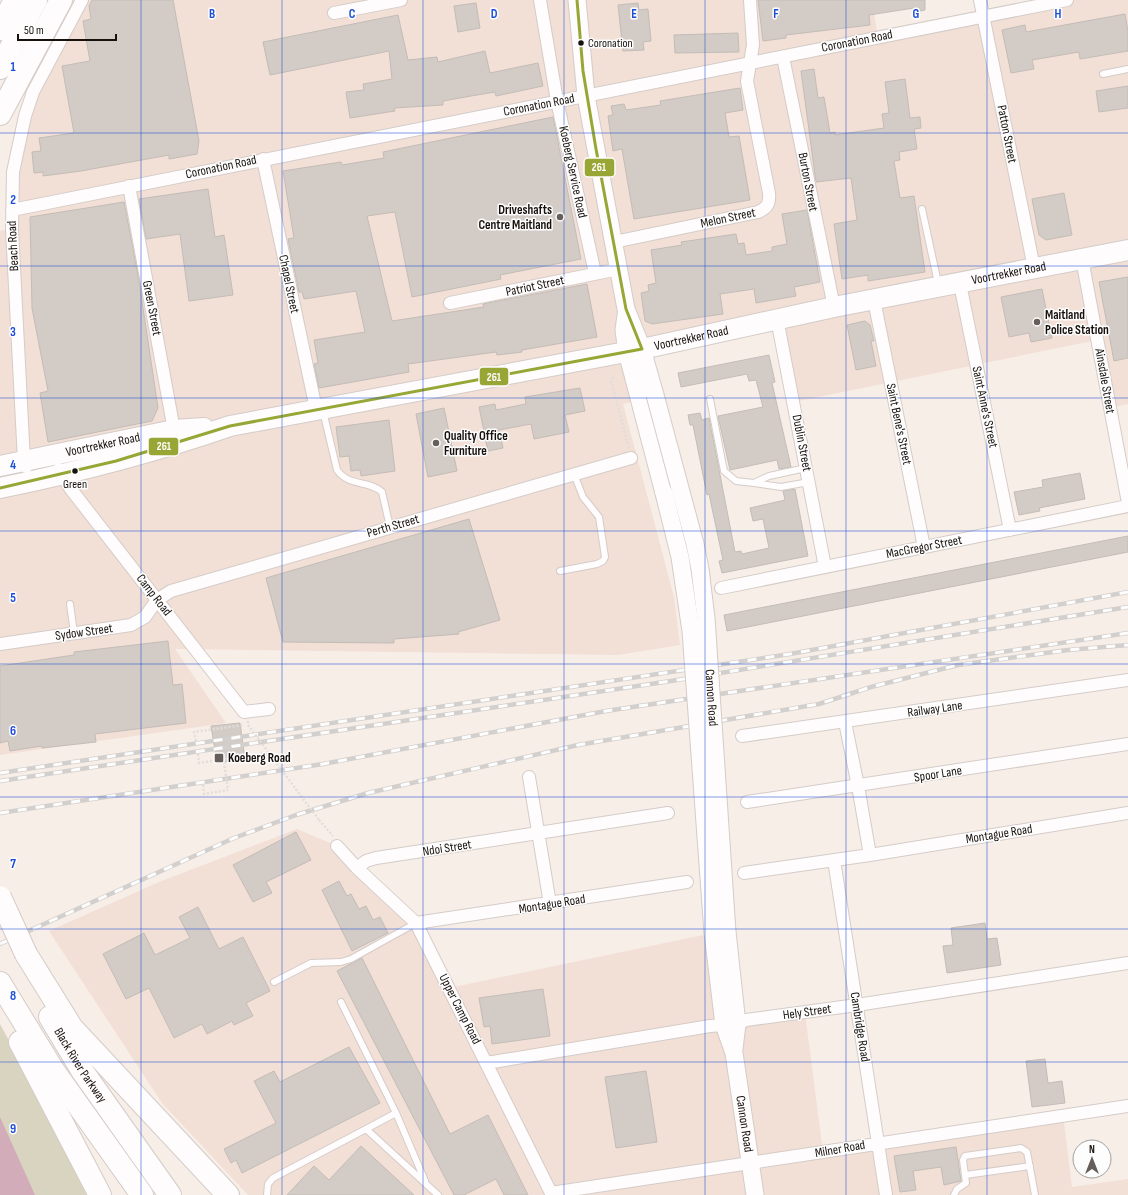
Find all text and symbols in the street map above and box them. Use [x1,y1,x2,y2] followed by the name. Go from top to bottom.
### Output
[209,6,215,22] text: B
[349,6,356,22] text: C
[491,6,498,22] text: D
[631,6,637,22] text: E
[773,6,779,22] text: F
[913,6,920,22] text: G
[1055,6,1062,22] text: H
[18,16,116,42] scale bar
[24,23,44,38] text: 50 m
[820,26,894,56] street label: Coronation Road
[588,36,633,51] place label: Coronation
[576,38,586,48] marker: Coronation
[10,59,16,75] text: 1
[502,90,576,120] street label: Coronation Road
[994,104,1020,164] street label: Patton Street
[555,125,591,219] street label: Koeberg Service Road
[794,151,822,213] street label: Burton Street
[184,152,258,182] street label: Coronation Road
[584,158,615,177] line badge: 261
[592,161,607,174] text: 261
[10,192,16,208] text: 2
[478,202,552,233] place label: Driveshafts Centre Maitland
[699,204,757,232] street label: Melon Street
[555,212,565,222] marker: Driveshafts Centre Maitland
[4,220,22,272] street label: Beach Road
[275,253,303,315] street label: Chapel Street
[970,258,1047,288] street label: Voortrekker Road
[504,272,566,300] street label: Patriot Street
[139,279,165,337] street label: Green Street
[1045,307,1109,338] place label: Maitland Police Station
[1032,317,1042,327] marker: Maitland Police Station
[653,322,730,354] street label: Voortrekker Road
[10,324,16,340] text: 3
[1091,346,1119,415] street label: Ainsdale Street
[969,365,1001,449] street label: Saint Anne's Street
[479,367,509,386] line badge: 261
[487,371,502,384] text: 261
[883,382,915,466] street label: Saint Bene's Street
[789,413,815,473] street label: Dublin Street
[444,428,508,459] place label: Quality Office Furniture
[64,429,141,460] street label: Voortrekker Road
[148,437,179,456] line badge: 261
[431,438,441,448] marker: Quality Office Furniture
[157,440,172,453] text: 261
[10,457,16,473] text: 4
[70,466,80,476] marker: Green
[63,477,87,492] place label: Green
[365,511,421,541] street label: Perth Street
[885,532,963,562] street label: MacGregor Street
[133,571,175,619] street label: Camp Road
[10,590,16,606] text: 5
[54,620,114,644] street label: Sydow Street
[701,669,721,727] street label: Cannon Road
[906,697,964,721] street label: Railway Lane
[10,723,16,739] text: 6
[228,750,291,766] place label: Koeberg Road
[213,752,225,764] marker: Koeberg Road
[913,762,963,786] street label: Spoor Lane
[965,821,1033,847] street label: Montague Road
[421,836,473,860] street label: Ndoi Street
[10,856,16,872] text: 7
[518,891,586,917] street label: Montague Road
[435,971,485,1047] street label: Upper Camp Road
[10,988,16,1004] text: 8
[847,991,873,1063] street label: Cambridge Road
[782,1001,832,1023] street label: Hely Street
[50,1025,110,1106] street label: Black River Parkway
[732,1094,757,1153] street label: Cannon Road
[10,1121,16,1137] text: 9
[814,1137,866,1161] street label: Milner Road
[1072,1139,1112,1179] north arrow
[1089,1143,1095,1156] text: N

